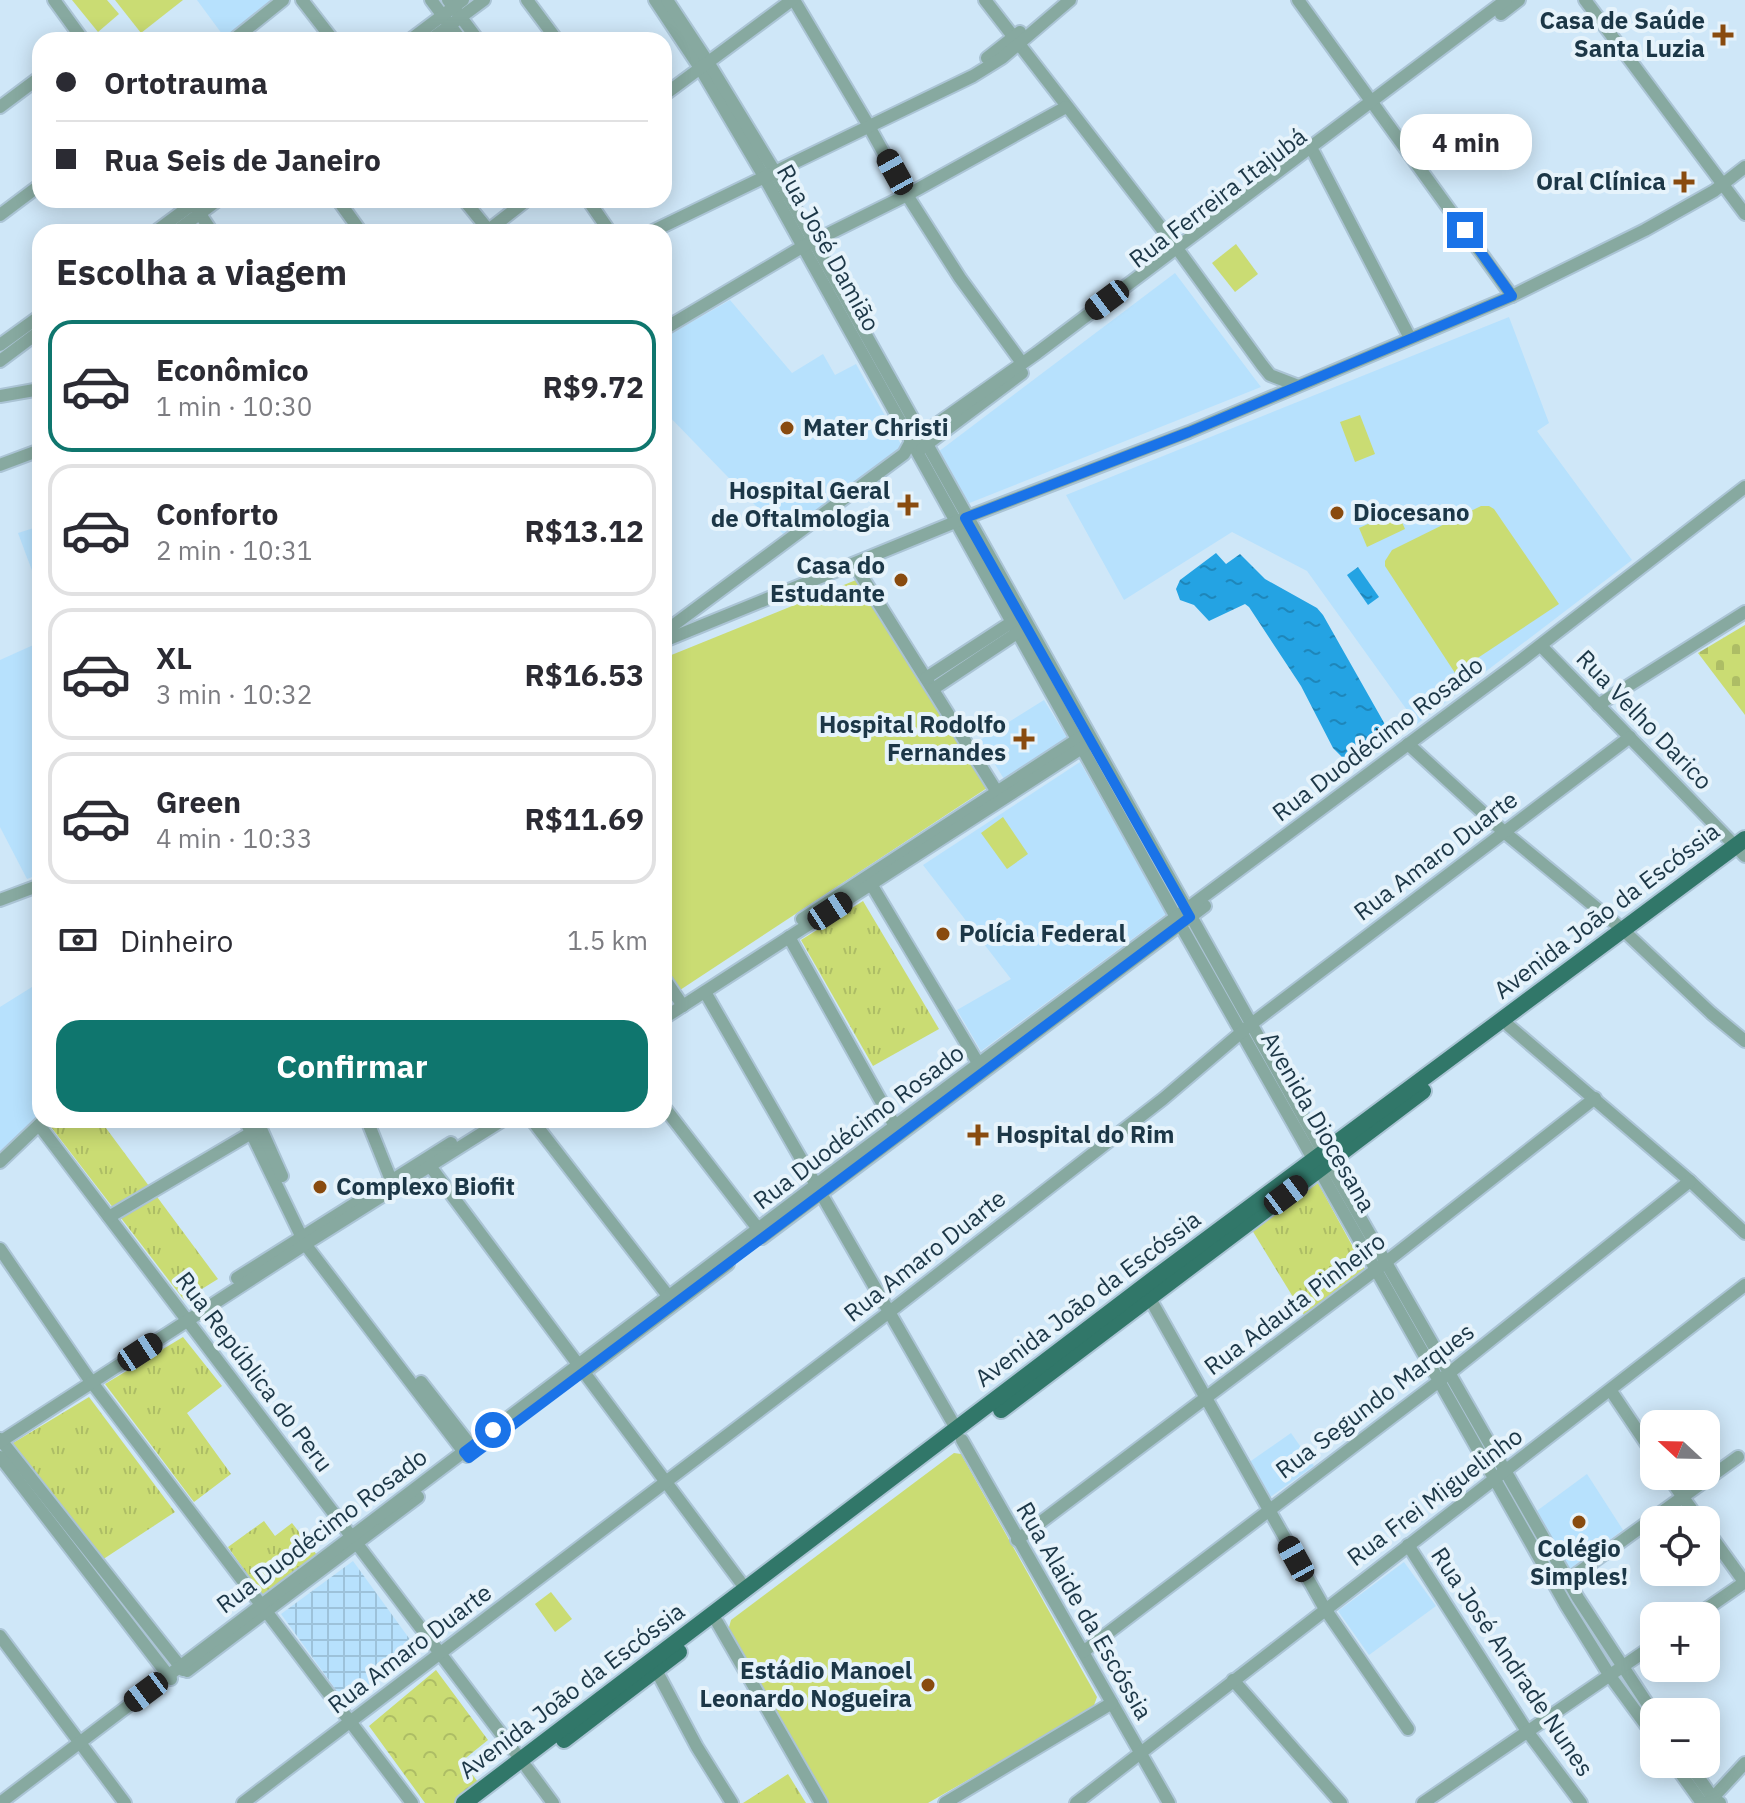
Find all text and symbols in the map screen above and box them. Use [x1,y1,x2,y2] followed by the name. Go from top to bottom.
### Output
[1540,4,1705,64] place label: Casa de Saúde Santa Luzia
[1712,24,1734,46] marker: Casa de Saúde Santa Luzia
[104,63,268,102] text: Ortotrauma
[1399,114,1531,170] callout: 4 min
[1122,120,1313,275] street label: Rua Ferreira Itajubá
[1432,125,1500,159] text: 4 min
[104,140,381,179] text: Rua Seis de Janeiro
[873,145,917,199] car
[770,159,888,337] street label: Rua José Damião
[1536,165,1666,197] place label: Oral Clínica
[1673,171,1695,193] marker: Oral Clínica
[1447,212,1483,248] route end
[56,248,347,295] text: Escolha a viagem
[1081,276,1133,324] car
[60,350,132,422] icon: car
[156,350,309,389] text: Econômico
[542,367,644,406] text: R$9.72
[156,389,312,423] text: 1 min · 10:30
[803,411,949,443] place label: Mater Christi
[778,419,796,437] marker: Mater Christi
[711,474,890,534] place label: Hospital Geral de Oftalmologia
[60,494,132,566] icon: car
[156,494,279,533] text: Conforto
[897,494,919,516] marker: Hospital Geral de Oftalmologia
[1353,496,1470,528] place label: Diocesano
[1328,504,1346,522] marker: Diocesano
[524,511,644,550] text: R$13.12
[156,533,312,567] text: 2 min · 10:31
[770,549,885,609] place label: Casa do Estudante
[892,571,910,589] marker: Casa do Estudante
[60,638,132,710] icon: car
[156,638,192,677] text: XL
[1570,642,1720,796] street label: Rua Velho Darico
[1265,648,1489,828] street label: Rua Duodécimo Rosado
[524,655,644,694] text: R$16.53
[156,677,312,711] text: 3 min · 10:32
[819,708,1006,768] place label: Hospital Rodolfo Fernandes
[1013,728,1035,750] marker: Hospital Rodolfo Fernandes
[60,782,132,854] icon: car
[156,782,241,821] text: Green
[1347,783,1524,927] street label: Rua Amaro Duarte
[524,799,644,838] text: R$11.69
[1487,815,1726,1006] street label: Avenida João da Escóssia
[156,821,312,855] text: 4 min · 10:33
[803,888,857,934] car
[959,917,1126,949] place label: Polícia Federal
[56,918,100,962] icon: cash
[120,921,233,960] text: Dinheiro
[567,923,648,957] text: 1.5 km
[934,925,952,943] marker: Polícia Federal
[56,1020,648,1112] button: Confirmar
[1254,1025,1384,1218] street label: Avenida Diocesana
[746,1036,970,1216] street label: Rua Duodécimo Rosado
[996,1118,1175,1150] place label: Hospital do Rim
[967,1124,989,1146] marker: Hospital do Rim
[336,1170,515,1202] place label: Complexo Biofit
[1260,1171,1312,1219] car
[311,1178,329,1196] marker: Complexo Biofit
[837,1182,1012,1329] street label: Rua Amaro Duarte
[968,1203,1207,1394] street label: Avenida João da Escóssia
[1197,1224,1392,1382] street label: Rua Adauta Pinheiro
[169,1265,341,1478] street label: Rua República do Peru
[1269,1315,1480,1485] street label: Rua Segundo Marques
[113,1329,167,1375] car
[1640,1410,1720,1490] north arrow
[1640,1410,1720,1778] map controls
[475,1412,511,1448] route start
[1340,1420,1529,1573] street label: Rua Frei Miguelinho
[209,1440,433,1620] street label: Rua Duodécimo Rosado
[1009,1496,1160,1725] street label: Rua Alaide da Escóssia
[1640,1506,1720,1586] button: locate
[1570,1513,1588,1531] marker: Colégio Simples!
[1274,1532,1318,1586] car
[1530,1532,1628,1592] place label: Colégio Simples!
[1424,1541,1602,1782] street label: Rua José Andrade Nunes
[321,1576,498,1720] street label: Rua Amaro Duarte
[452,1595,691,1786] street label: Avenida João da Escóssia
[1640,1602,1720,1682] button: +
[699,1654,912,1714] place label: Estádio Manoel Leonardo Nogueira
[120,1668,172,1716] car
[919,1676,937,1694] marker: Estádio Manoel Leonardo Nogueira
[1640,1698,1720,1778] button: −

